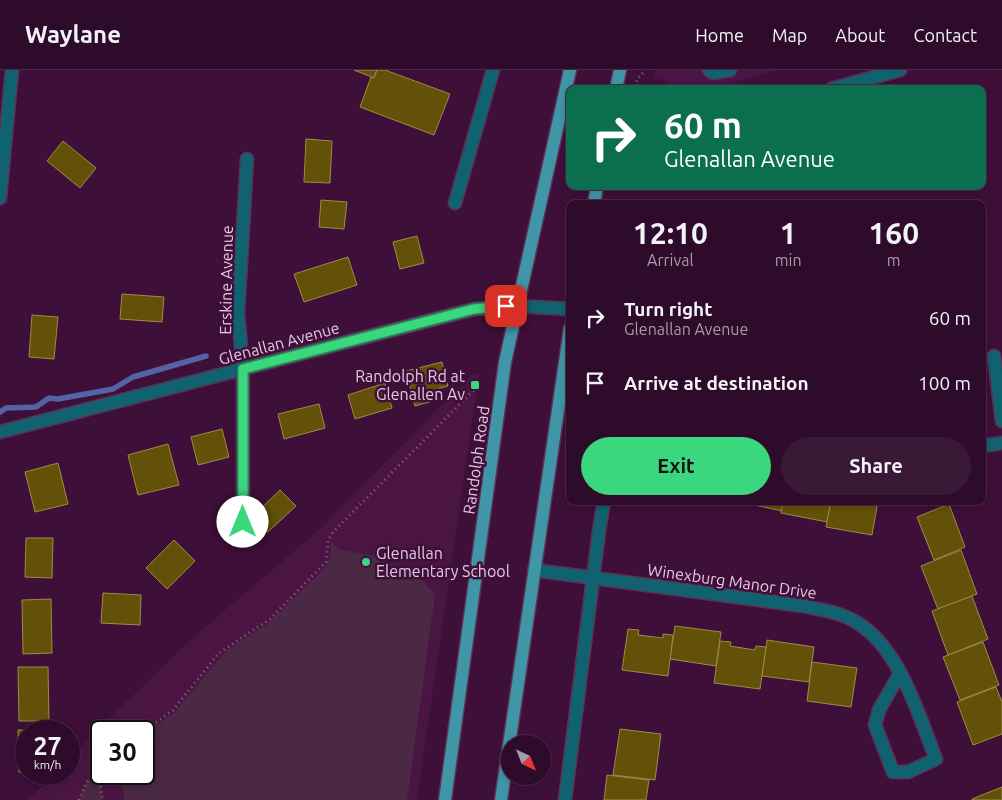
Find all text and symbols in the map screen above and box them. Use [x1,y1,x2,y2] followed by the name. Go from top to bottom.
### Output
[25,21,121,48] text: Waylane
[695,25,744,45] text: Home
[772,25,807,45] text: Map
[835,25,885,45] text: About
[913,25,977,45] text: Contact
[581,105,646,170] icon: right
[664,105,742,145] text: 60 m
[664,146,835,171] text: Glenallan Avenue
[633,216,708,250] text: 12:10
[780,216,797,250] text: 1
[868,216,919,250] text: 160
[216,225,236,335] street label: Erskine Avenue
[647,251,694,269] text: Arrival
[775,251,802,269] text: min
[887,251,901,269] text: m
[485,285,527,327] pin
[492,292,520,320] icon: arrive
[624,298,712,320] text: Turn right
[581,304,609,332] icon: right
[929,307,971,329] text: 60 m
[217,318,341,368] street label: Glenallan Avenue
[624,320,748,338] text: Glenallan Avenue
[355,367,466,403] place label: Randolph Rd at Glenallen Av
[581,369,609,397] icon: arrive
[624,372,809,394] text: Arrive at destination
[918,372,971,394] text: 100 m
[469,379,481,391] marker: Randolph Rd at Glenallen Av
[459,405,493,515] street label: Randolph Road
[581,437,771,495] button: Exit
[781,437,971,495] button: Share
[216,495,268,547] position arrow
[376,544,510,580] place label: Glenallan Elementary School
[360,556,372,568] marker: Glenallan Elementary School
[646,560,818,602] street label: Winexburg Manor Drive
[90,720,155,785] speed limit sign: 30
[33,732,62,760] text: 27
[501,735,551,785] north arrow
[501,735,551,785] map controls
[34,758,61,771] text: km/h

